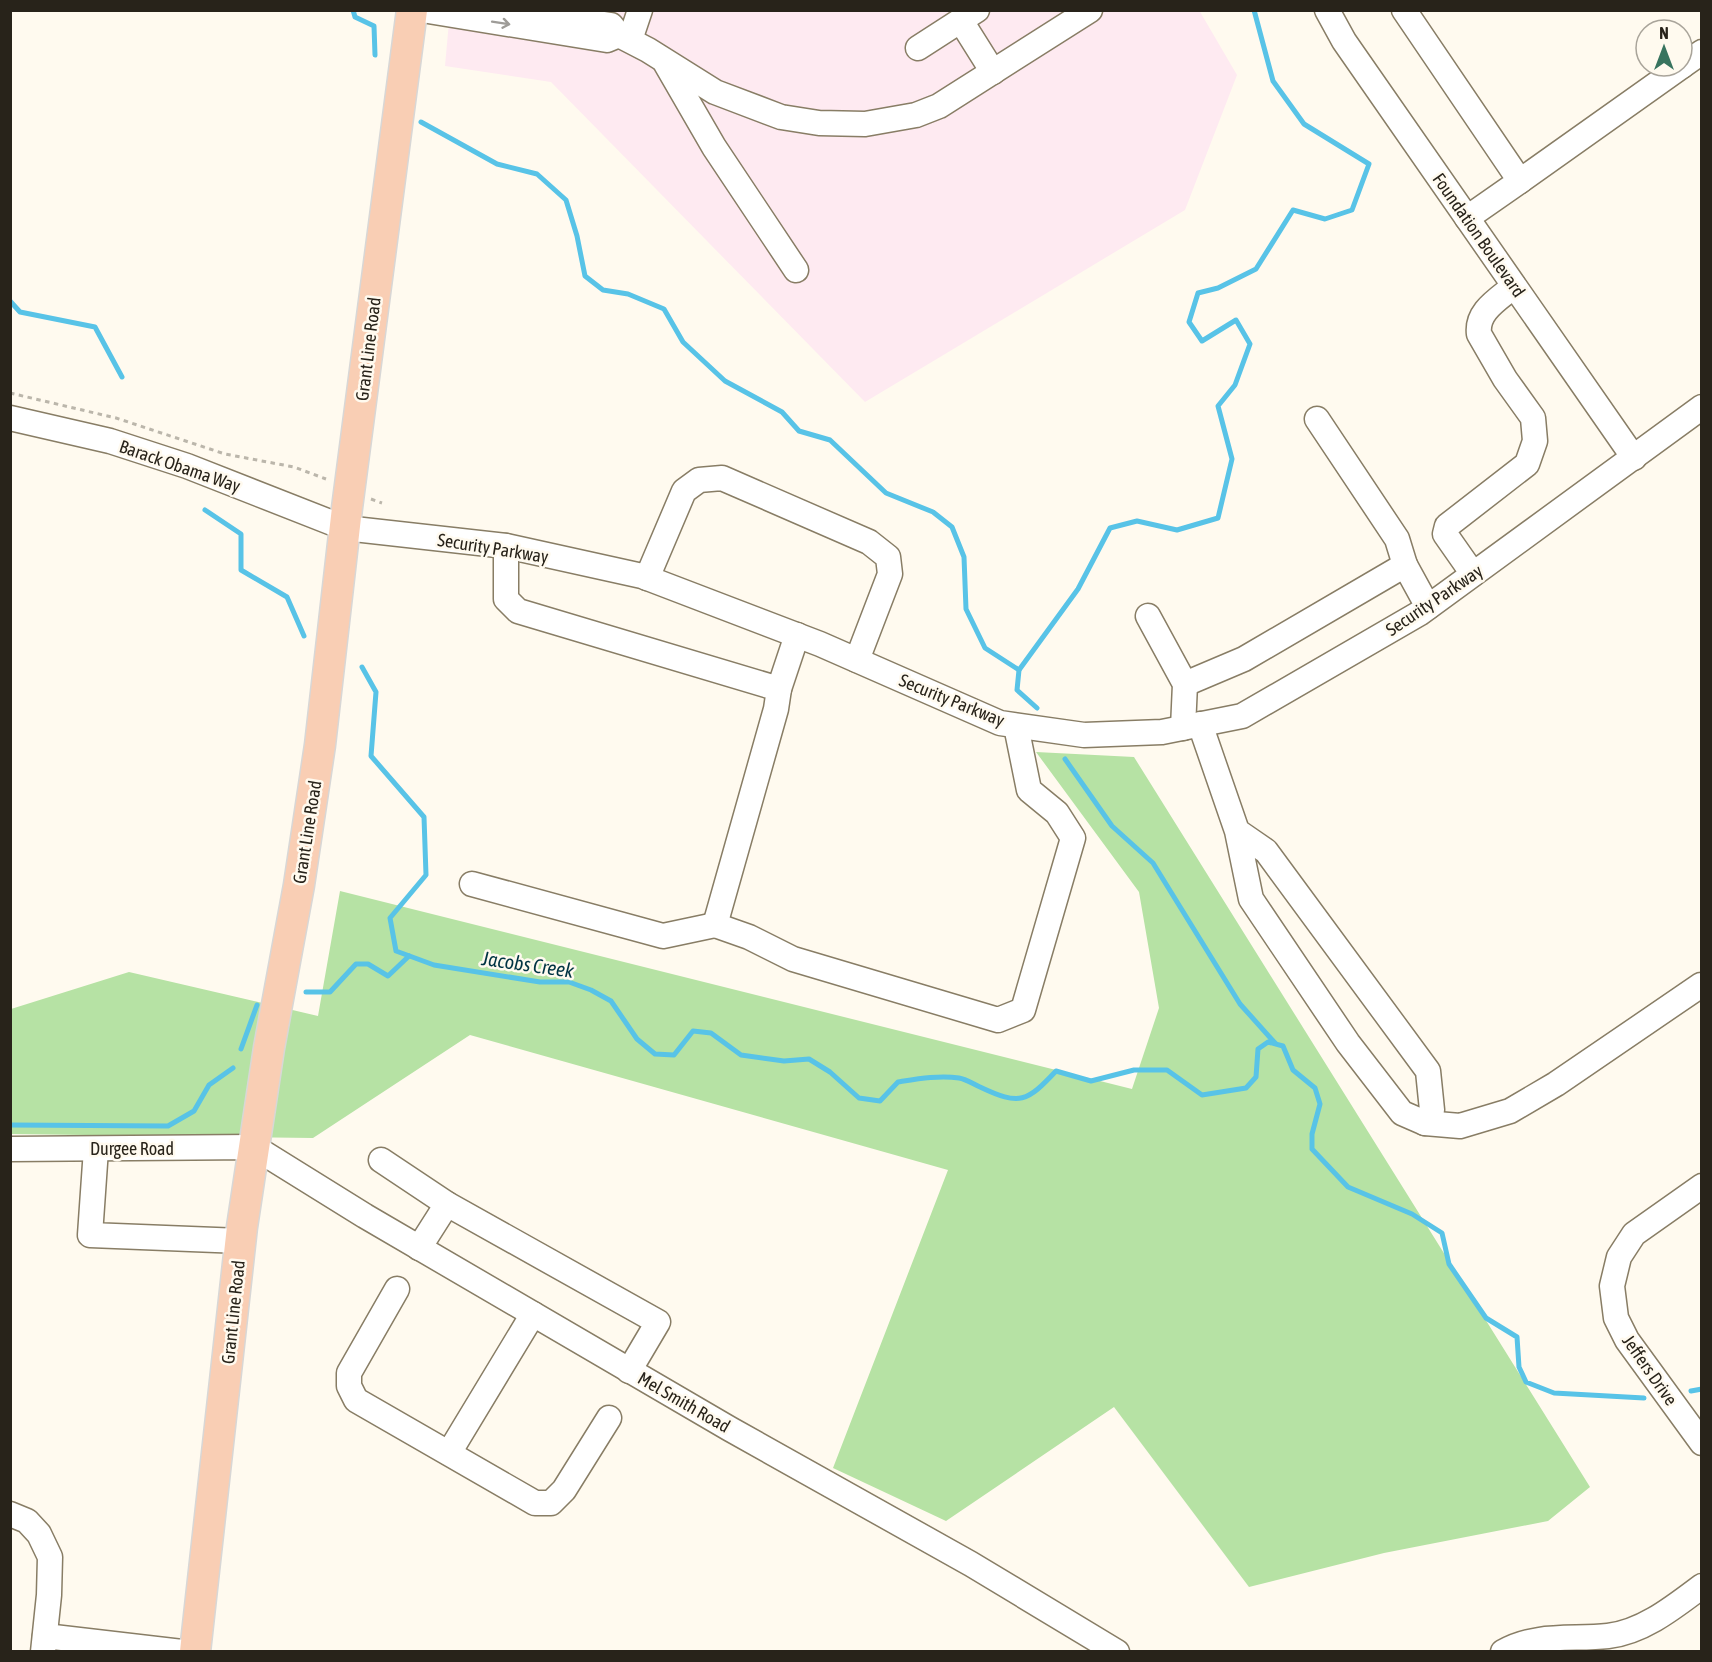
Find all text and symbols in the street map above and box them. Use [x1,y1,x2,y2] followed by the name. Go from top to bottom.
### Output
[490,18,510,29] one-way arrow
[1634,18,1694,78] north arrow
[1659,24,1669,42] text: N
[1428,169,1530,301] street label: Foundation Boulevard
[351,296,385,402] street label: Grant Line Road
[117,435,243,497] street label: Barack Obama Way
[436,529,550,567] street label: Security Parkway
[1382,560,1486,640] street label: Security Parkway
[896,669,1008,731] street label: Security Parkway
[288,779,326,885] street label: Grant Line Road
[480,946,576,982] water label: Jacobs Creek
[90,1138,174,1159] street label: Durgee Road
[217,1259,249,1365] street label: Grant Line Road
[1618,1331,1682,1409] street label: Jeffers Drive
[634,1367,734,1437] street label: Mel Smith Road

